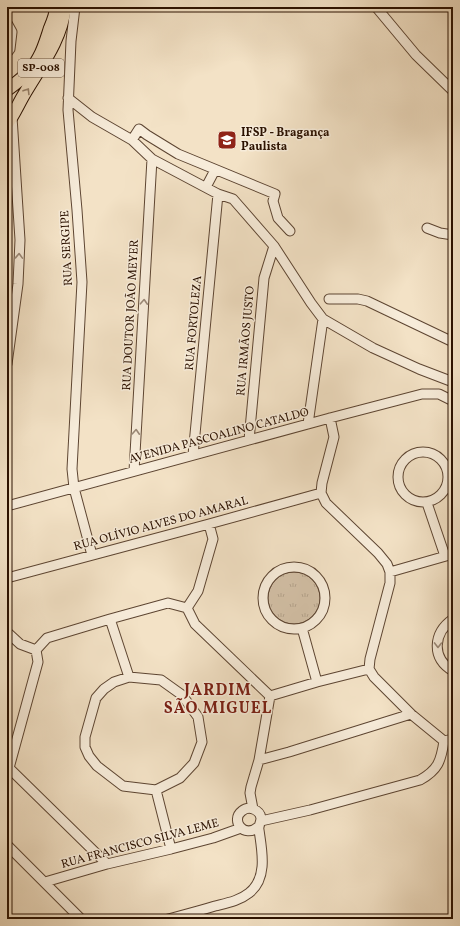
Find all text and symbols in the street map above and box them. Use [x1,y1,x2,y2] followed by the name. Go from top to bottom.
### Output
[18,59,64,77] road number: SP-008
[22,88,29,95] one-way arrow
[241,125,330,155] place label: IFSP - Bragança Paulista
[216,129,238,151] school or university icon: IFSP - Bragança Paulista
[57,210,77,286] street label: RUA SERGIPE
[119,239,143,391] street label: RUA DOUTOR JOÃO MEYER
[15,253,23,259] one-way arrow
[182,274,206,371] street label: RUA FORTOLEZA
[233,285,259,397] street label: RUA IRMÃOS JUSTO
[139,299,148,305] one-way arrow
[127,404,311,468] street label: AVENIDA PASCOALINO CATALDO
[132,429,141,435] one-way arrow
[72,492,250,555] street label: RUA OLÍVIO ALVES DO AMARAL
[434,642,443,648] one-way arrow
[164,680,272,720] district label: JARDIM SÃO MIGUEL
[59,815,221,873] street label: RUA FRANCISCO SILVA LEME

